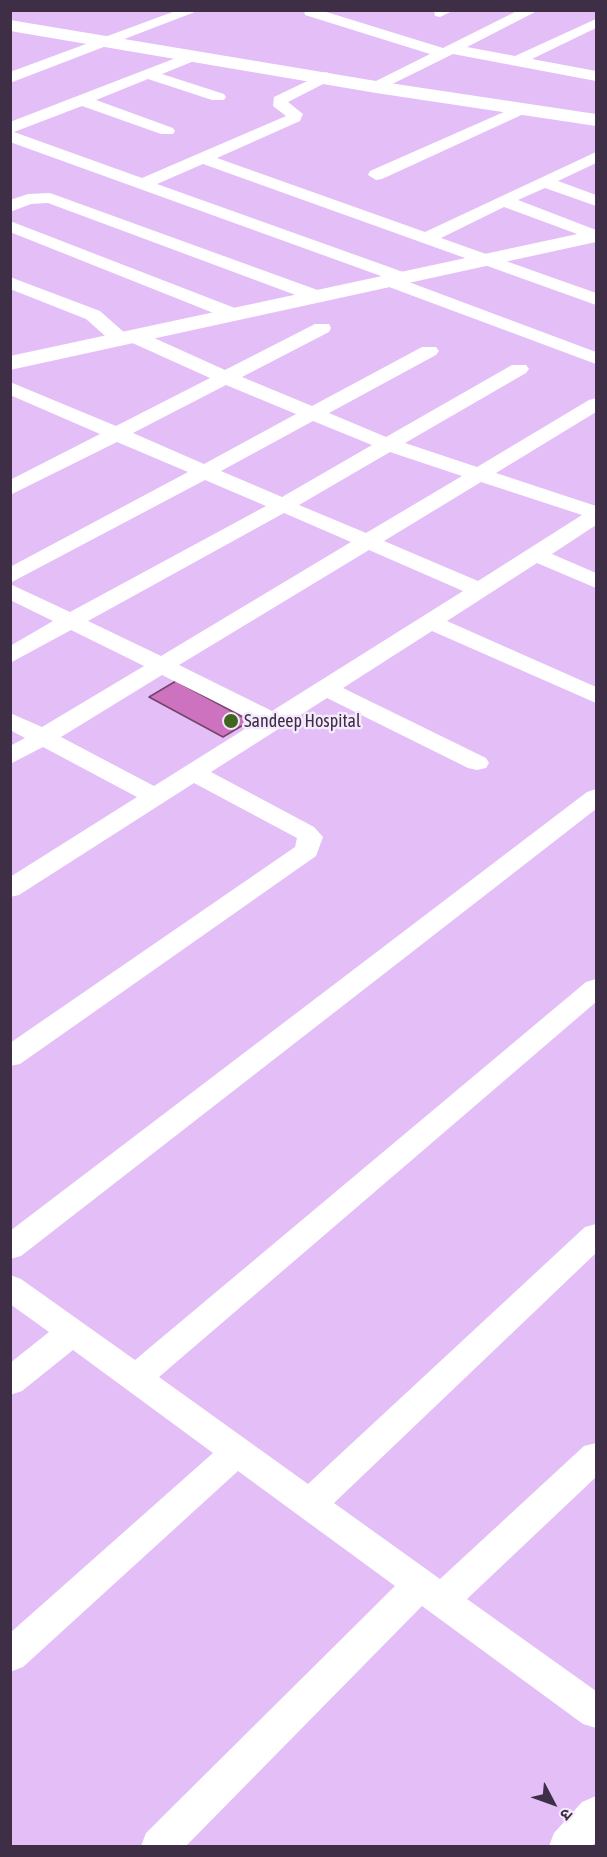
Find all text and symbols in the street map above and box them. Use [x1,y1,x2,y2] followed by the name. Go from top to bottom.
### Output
[244,710,361,732] place label: Sandeep Hospital
[222,712,240,730] marker: Sandeep Hospital
[523,1773,583,1833] north arrow
[557,1805,576,1824] text: उ

